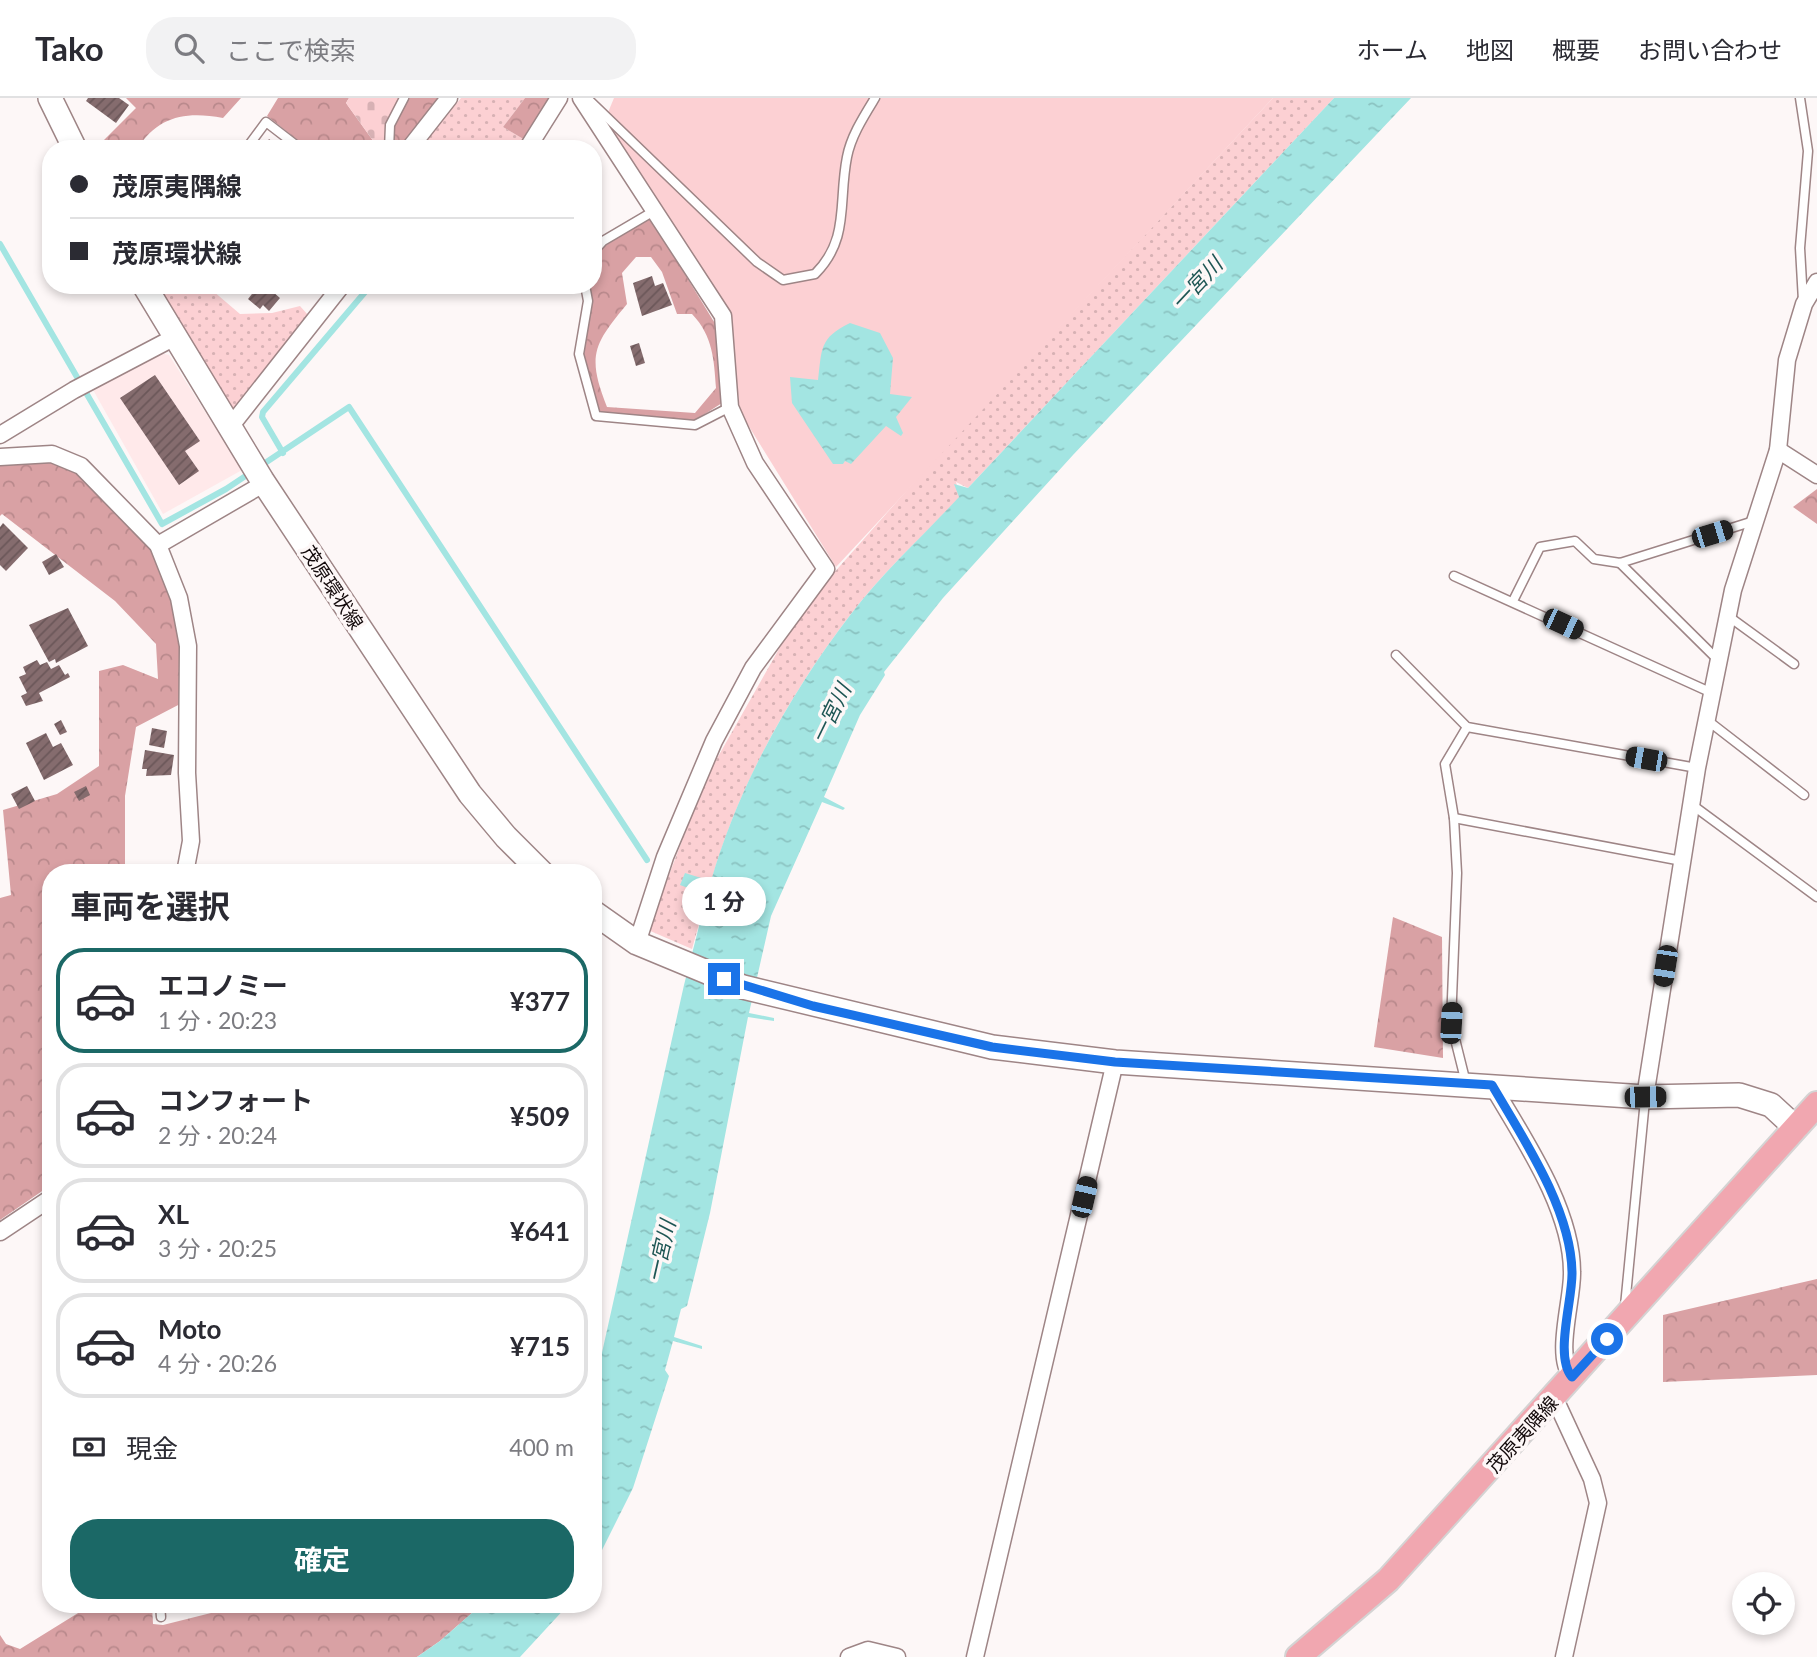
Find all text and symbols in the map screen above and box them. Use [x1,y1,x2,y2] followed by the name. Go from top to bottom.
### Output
[146,17,636,80] search box
[35,28,104,68] text: Tako
[170,29,208,67] icon: search
[226,34,356,66] text: ここで検索
[1357,35,1428,64] text: ホーム
[1466,35,1514,64] text: 地図
[1552,35,1600,64] text: 概要
[1638,35,1782,64] text: お問い合わせ
[112,170,242,202] text: 茂原夷隅線
[112,237,242,269] text: 茂原環状線
[1165,250,1228,315] water label: 一宮川
[1689,518,1736,550] car
[297,541,369,633] street label: 茂原環状線
[1540,606,1587,642] car
[805,677,856,747] water label: 一宮川
[1624,745,1669,773] car
[682,878,766,926] callout: 1 分
[70,886,230,925] text: 車両を選択
[703,887,745,915] text: 1 分
[1652,944,1679,988] car
[708,963,740,995] route end
[74,969,137,1032] icon: car
[158,969,288,1001] text: エコノミー
[510,985,570,1017] text: ¥377
[1440,1001,1463,1045] car
[158,1006,277,1034] text: 1 分 · 20:23
[74,1084,137,1147] icon: car
[158,1084,313,1116] text: コンフォート
[1624,1086,1667,1108] car
[510,1100,570,1132] text: ¥509
[158,1121,277,1149] text: 2 分 · 20:24
[1070,1174,1099,1220] car
[158,1198,189,1230] text: XL
[74,1199,137,1262] icon: car
[510,1215,570,1247] text: ¥641
[641,1216,680,1285] water label: 一宮川
[158,1234,277,1262] text: 3 分 · 20:25
[158,1313,221,1345] text: Moto
[74,1314,137,1377] icon: car
[1591,1323,1623,1355] route start
[510,1330,570,1362] text: ¥715
[158,1349,277,1377] text: 4 分 · 20:26
[1482,1391,1562,1477] street label: 茂原夷隅線
[70,1428,108,1466] icon: cash
[126,1432,178,1464] text: 現金
[509,1433,574,1461] text: 400 m
[70,1519,574,1599] button: 確定
[1732,1572,1795,1635] map controls
[1732,1572,1795,1635] button: locate

